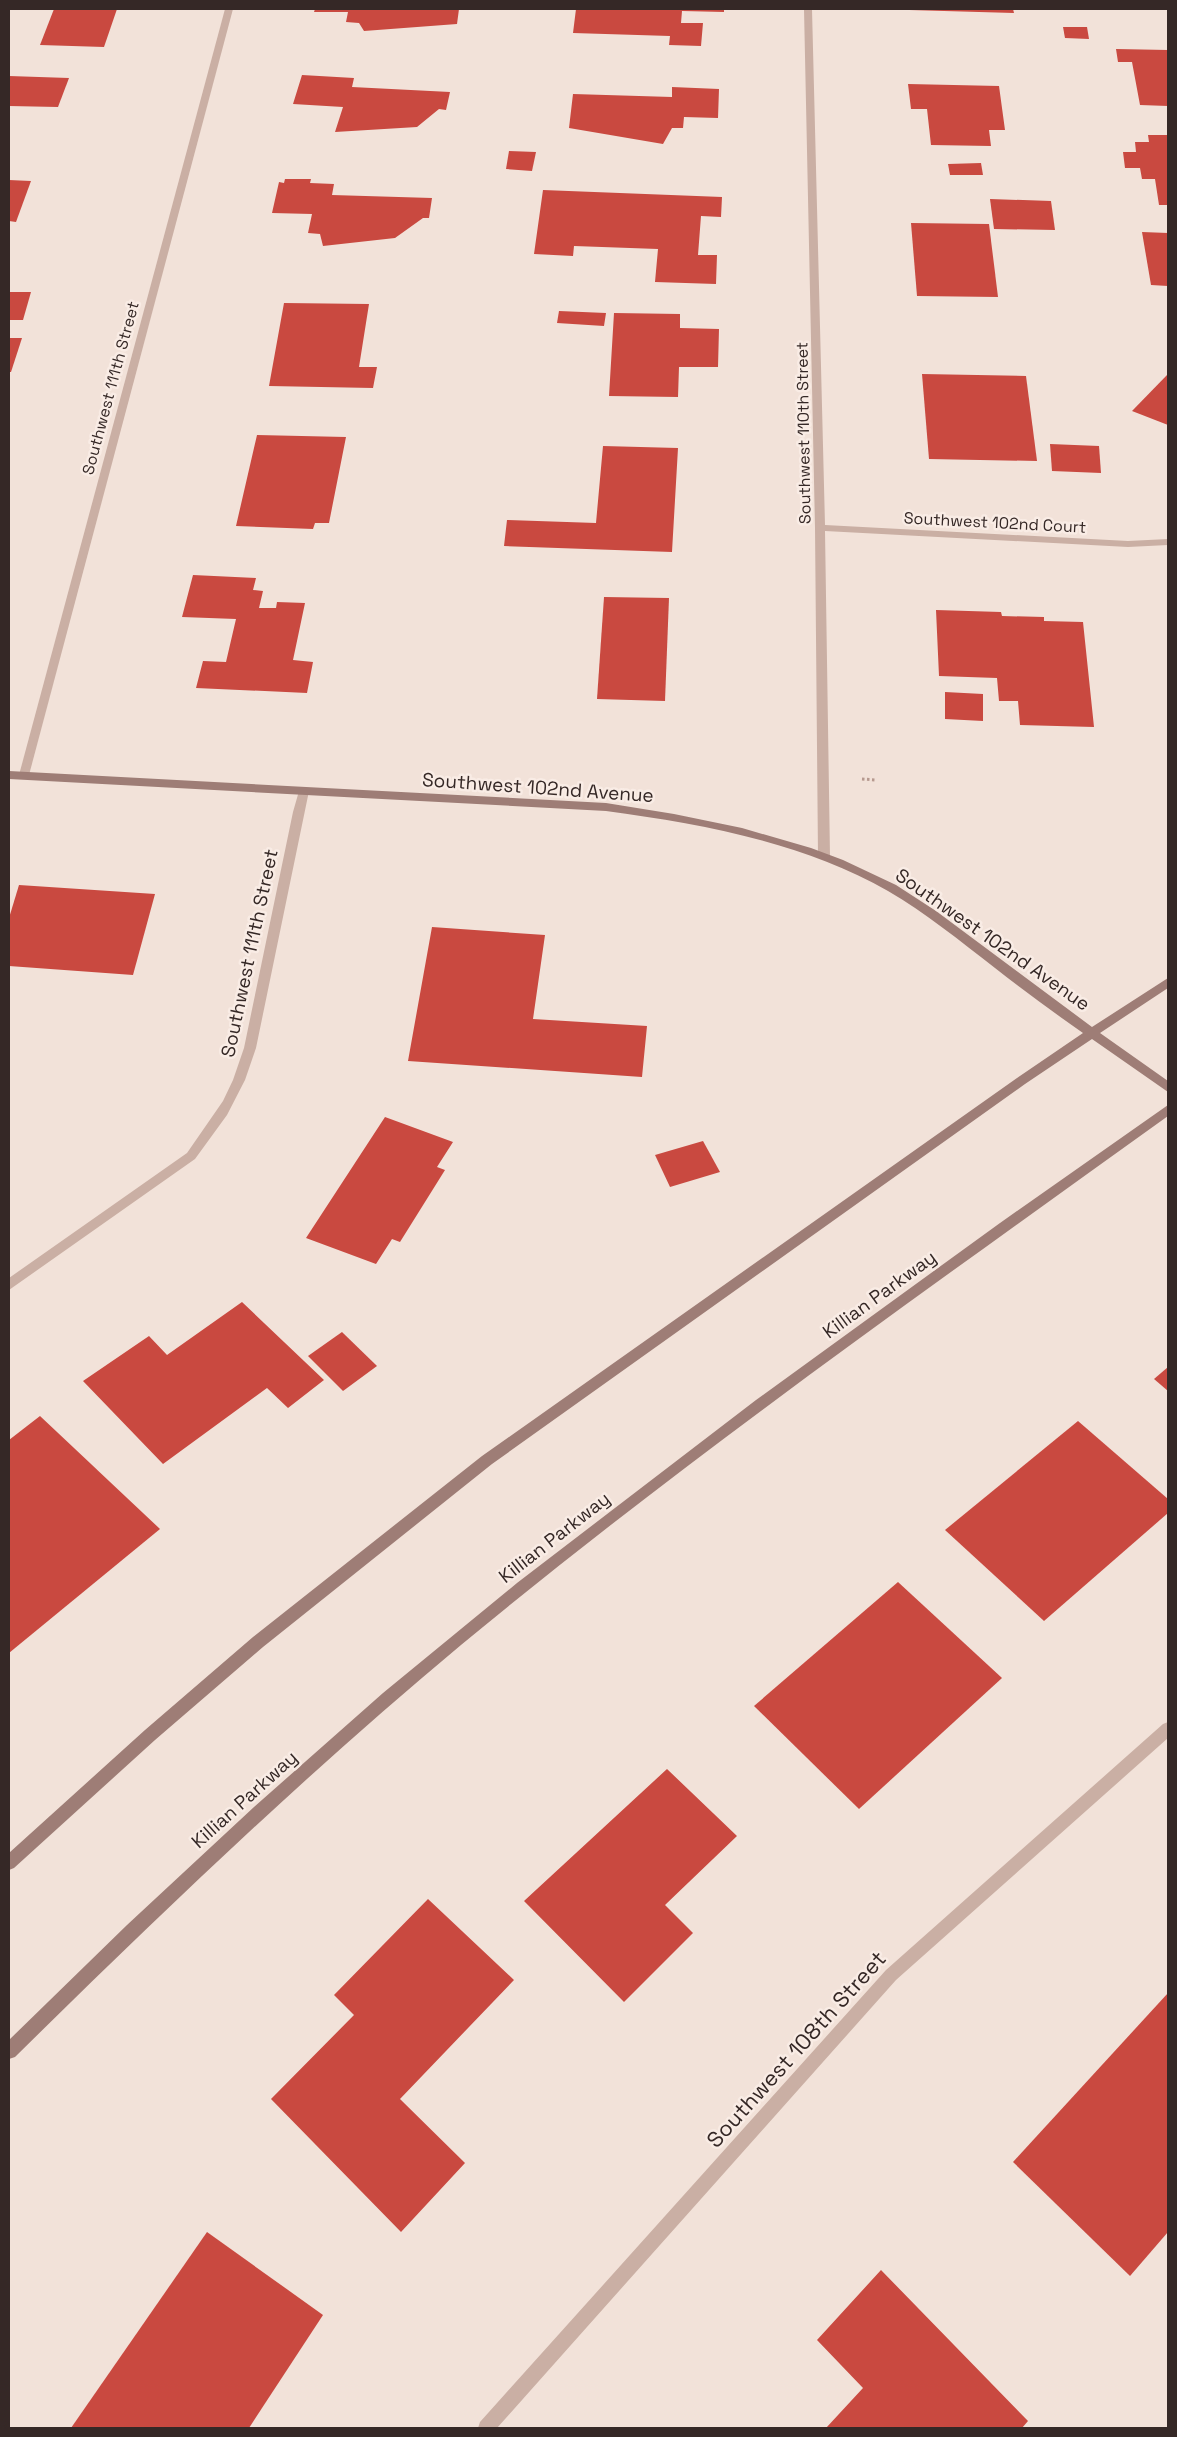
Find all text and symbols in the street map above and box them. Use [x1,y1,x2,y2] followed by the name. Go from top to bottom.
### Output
[77,299,144,477] street label: Southwest 111th Street
[791,342,816,524] street label: Southwest 110th Street
[903,507,1087,538] street label: Southwest 102nd Court
[421,767,655,808] street label: Southwest 102nd Avenue
[215,847,284,1059] street label: Southwest 111th Street
[890,863,1095,1016] street label: Southwest 102nd Avenue
[818,1245,941,1344] street label: Killian Parkway
[494,1486,615,1589] street label: Killian Parkway
[186,1745,303,1854] street label: Killian Parkway
[700,1945,892,2153] street label: Southwest 108th Street

